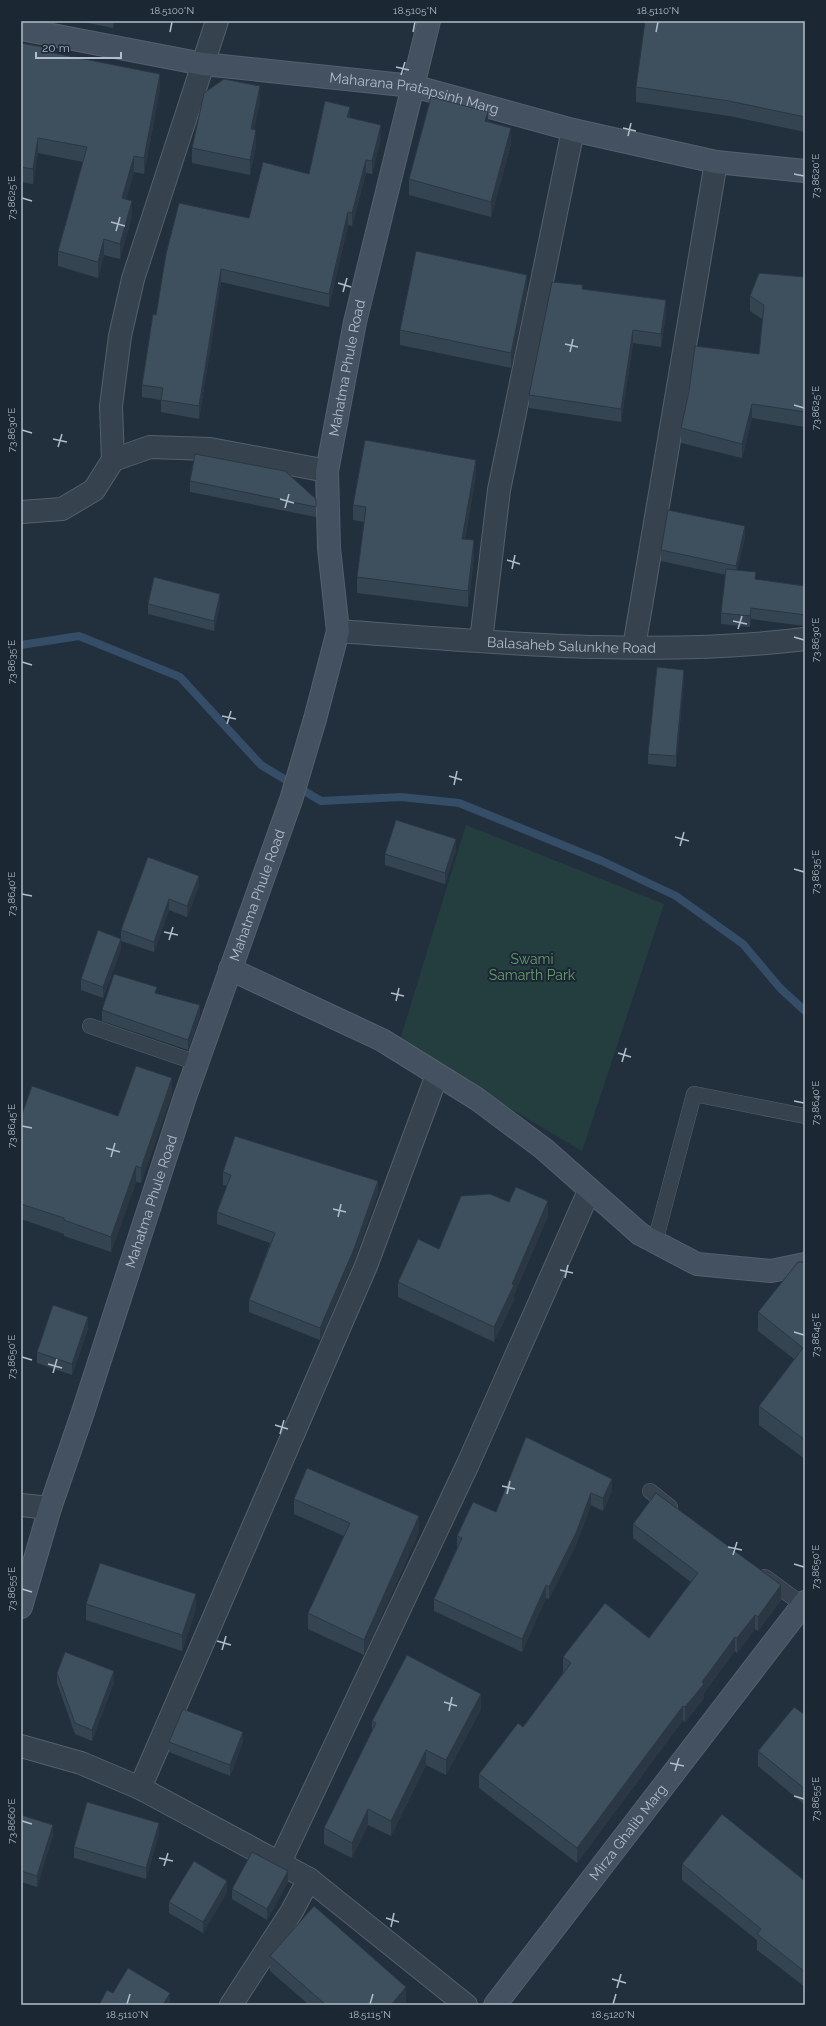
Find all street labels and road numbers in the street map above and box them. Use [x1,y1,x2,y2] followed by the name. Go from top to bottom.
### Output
[329,69,501,117] street label: Maharana Pratapsinh Marg
[326,298,368,438] street label: Mahatma Phule Road
[487,634,656,656] street label: Balasaheb Salunkhe Road
[226,827,288,963] street label: Mahatma Phule Road
[122,1133,180,1270] street label: Mahatma Phule Road
[586,1781,670,1883] street label: Mirza Ghalib Marg

